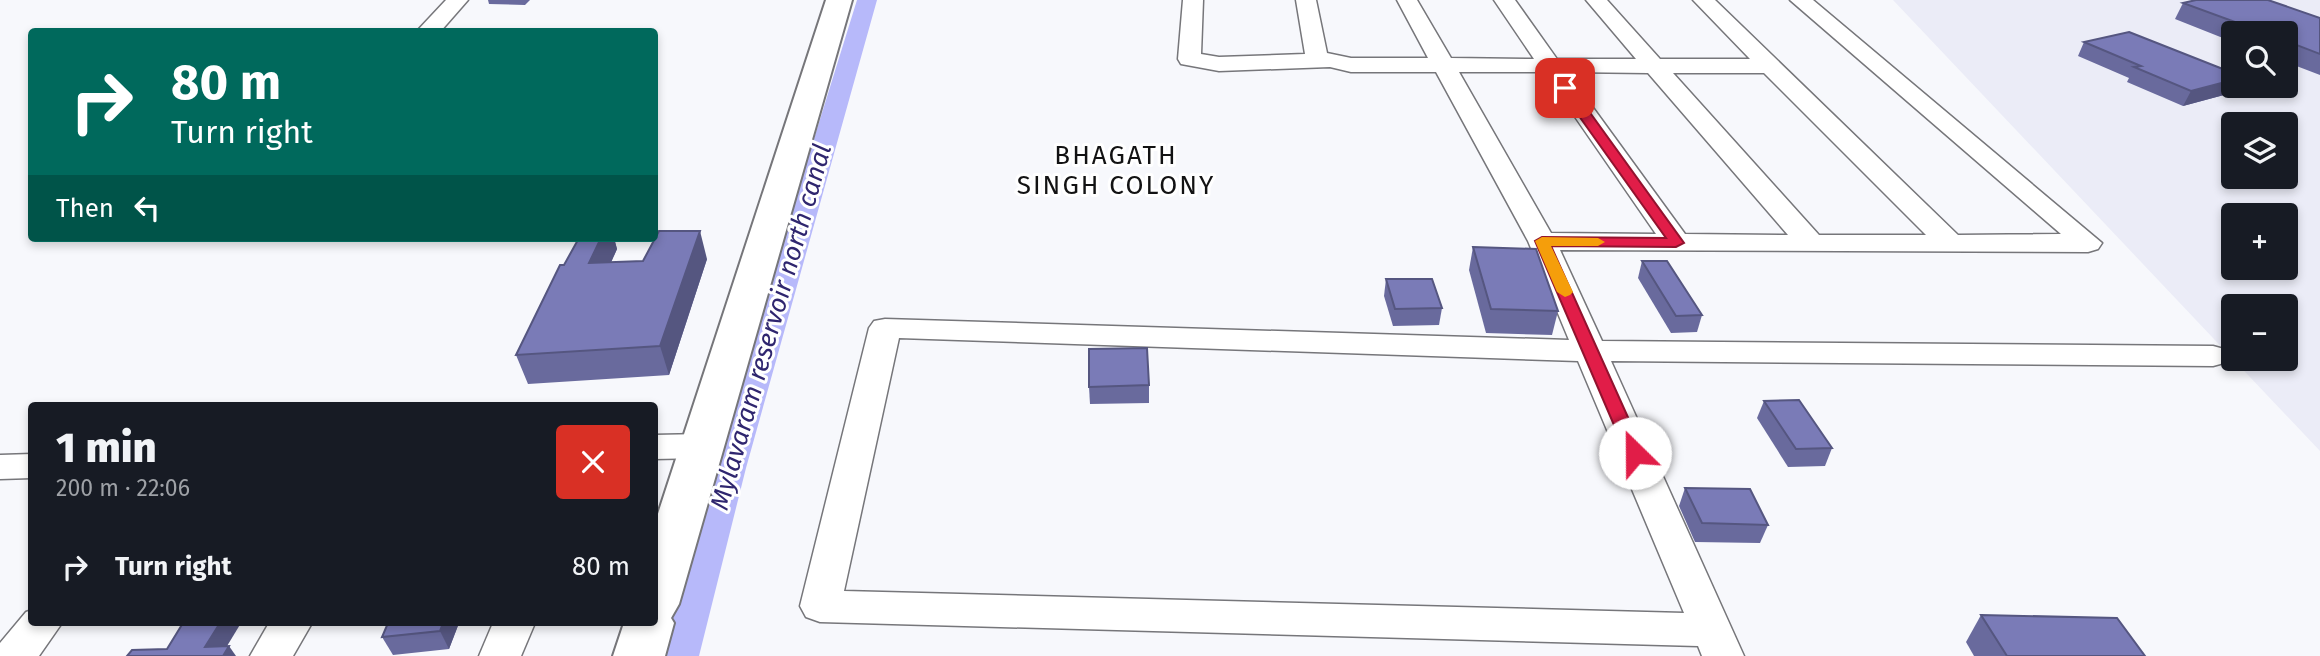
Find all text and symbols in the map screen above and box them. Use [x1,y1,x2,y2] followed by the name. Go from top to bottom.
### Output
[2221,21,2298,371] map controls
[2221,21,2298,98] button: search
[171,53,281,112] text: 80 m
[56,56,147,147] icon: right
[1535,58,1595,118] pin
[1546,69,1584,107] icon: arrive
[2221,112,2298,189] button: layers
[171,113,313,151] text: Turn right
[1017,140,1215,201] district label: BHAGATH SINGH COLONY
[704,141,838,513] water label: Mylavaram reservoir north canal
[128,189,166,227] icon: left
[56,193,114,224] text: Then
[2221,203,2298,280] button: +
[2221,294,2298,371] button: −
[1598,416,1672,490] position arrow
[56,423,157,473] text: 1 min
[556,425,630,499] button: close
[56,474,190,502] text: 200 m · 22:06
[56,548,94,586] icon: right
[115,551,232,582] text: Turn right
[572,551,630,582] text: 80 m

